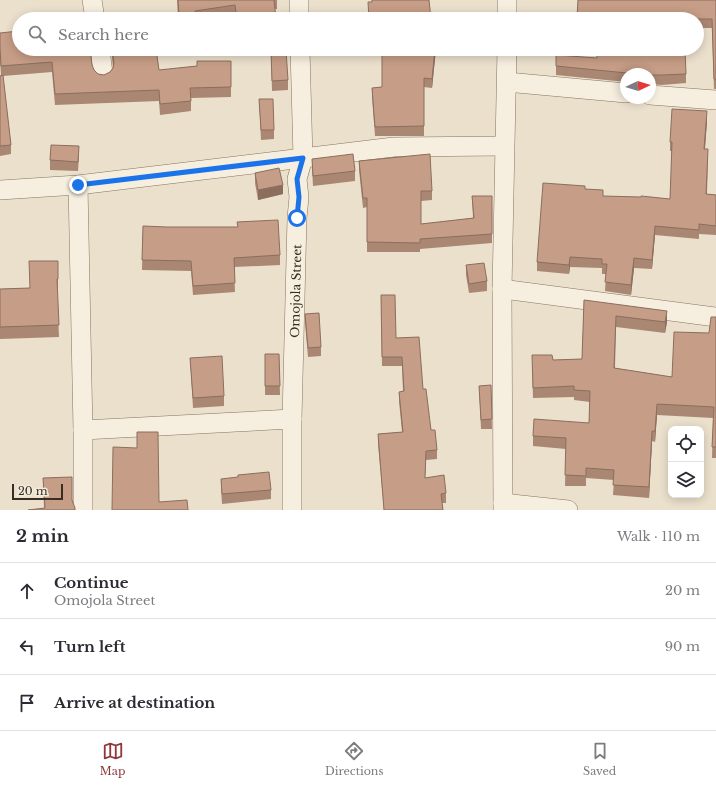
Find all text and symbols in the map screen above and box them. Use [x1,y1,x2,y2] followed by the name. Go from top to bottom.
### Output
[12,12,704,56] search box
[26,23,48,45] icon: search
[58,25,149,44] text: Search here
[620,68,656,104] north arrow
[69,176,87,194] route end
[288,209,306,227] route start
[287,244,304,338] street label: Omojola Street
[668,426,704,498] map controls
[668,426,704,462] button: locate
[668,462,704,498] button: layers
[12,482,63,501] scale bar
[18,484,48,498] text: 20 m
[16,526,69,547] text: 2 min
[617,528,700,545] text: Walk · 110 m
[54,573,129,592] text: Continue
[16,580,38,602] icon: ahead
[665,582,700,599] text: 20 m
[54,592,155,609] text: Omojola Street
[16,636,38,658] icon: left
[54,637,125,656] text: Turn left
[665,638,700,655] text: 90 m
[16,692,38,714] icon: arrive
[54,693,215,712] text: Arrive at destination
[100,740,125,778] tab: Map
[325,740,383,778] tab: Directions
[583,740,616,778] tab: Saved

